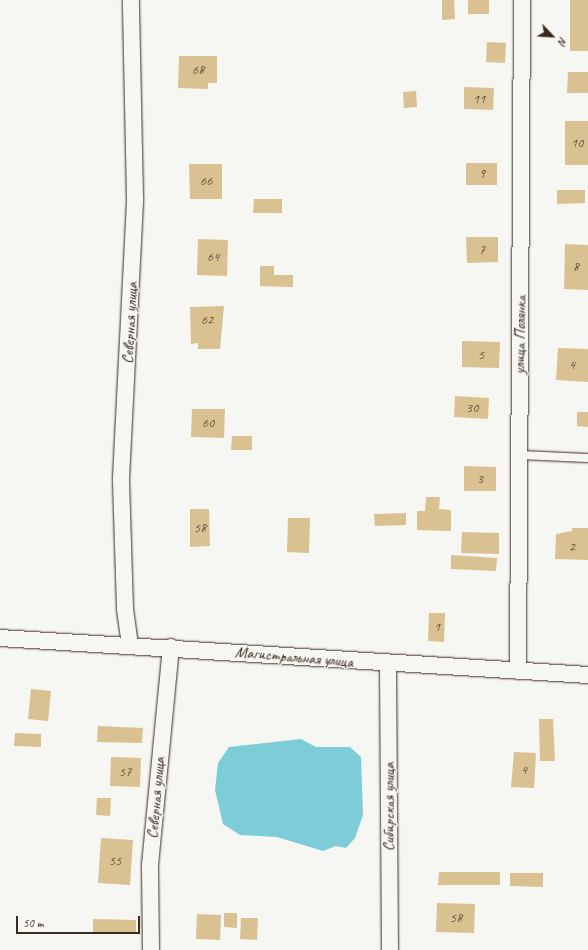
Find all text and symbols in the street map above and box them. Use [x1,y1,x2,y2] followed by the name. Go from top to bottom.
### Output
[532,16,572,56] north arrow
[555,35,571,47] text: N
[192,62,204,78] house number: 68
[473,91,485,107] house number: 11
[571,135,583,151] house number: 10
[479,166,485,182] house number: 9
[200,173,212,189] house number: 66
[479,242,485,258] house number: 7
[207,249,219,265] house number: 64
[573,259,579,275] house number: 8
[118,281,142,365] street label: Северная улица
[510,295,530,375] street label: улица Полянка
[201,312,213,328] house number: 62
[478,347,484,363] house number: 5
[569,357,575,373] house number: 4
[466,400,478,416] house number: 30
[202,415,214,431] house number: 60
[477,471,483,487] house number: 3
[194,520,206,536] house number: 58
[569,539,575,555] house number: 2
[434,619,440,635] house number: 1
[233,642,355,672] street label: Магистральная улица
[143,756,169,840] street label: Северная улица
[379,762,399,852] street label: Сибирская улица
[521,762,527,778] house number: 4
[119,764,131,780] house number: 57
[109,853,121,869] house number: 55
[18,908,142,934] scale bar
[450,910,462,926] house number: 58
[23,915,43,931] text: 50 m

